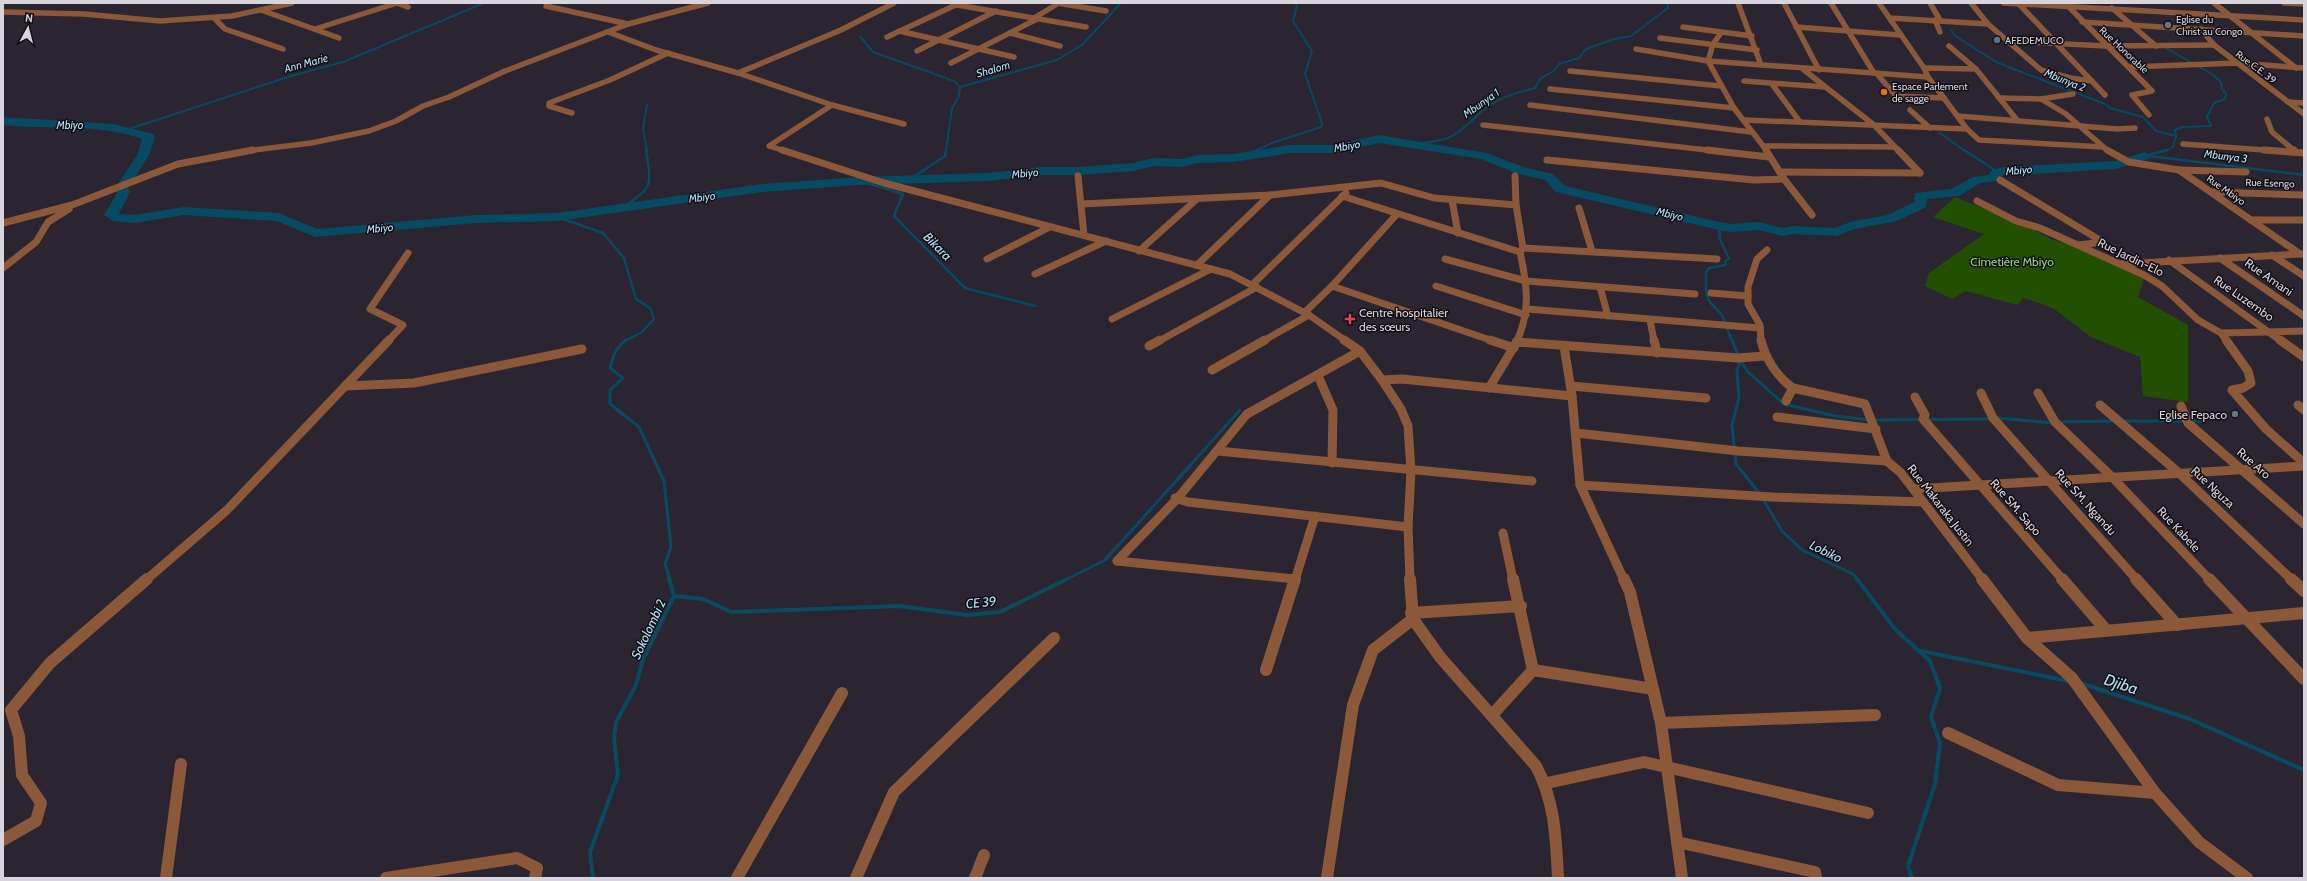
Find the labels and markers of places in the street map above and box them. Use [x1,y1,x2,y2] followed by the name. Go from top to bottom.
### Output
[2176,13,2243,38] place label: Eglise du Christ au Congo
[2163,20,2173,30] marker: Eglise du Christ au Congo
[2005,34,2064,47] place label: AFEDEMUCO
[1992,35,2002,45] marker: AFEDEMUCO
[1892,80,1968,105] place label: Espace Parlement de sagge
[1879,87,1889,97] marker: Espace Parlement de sagge
[1359,305,1448,334] place label: Centre hospitalier des sœurs
[1344,313,1356,325] marker: Centre hospitalier des sœurs
[2159,407,2227,422] place label: Eglise Fepaco
[2230,409,2240,419] marker: Eglise Fepaco

